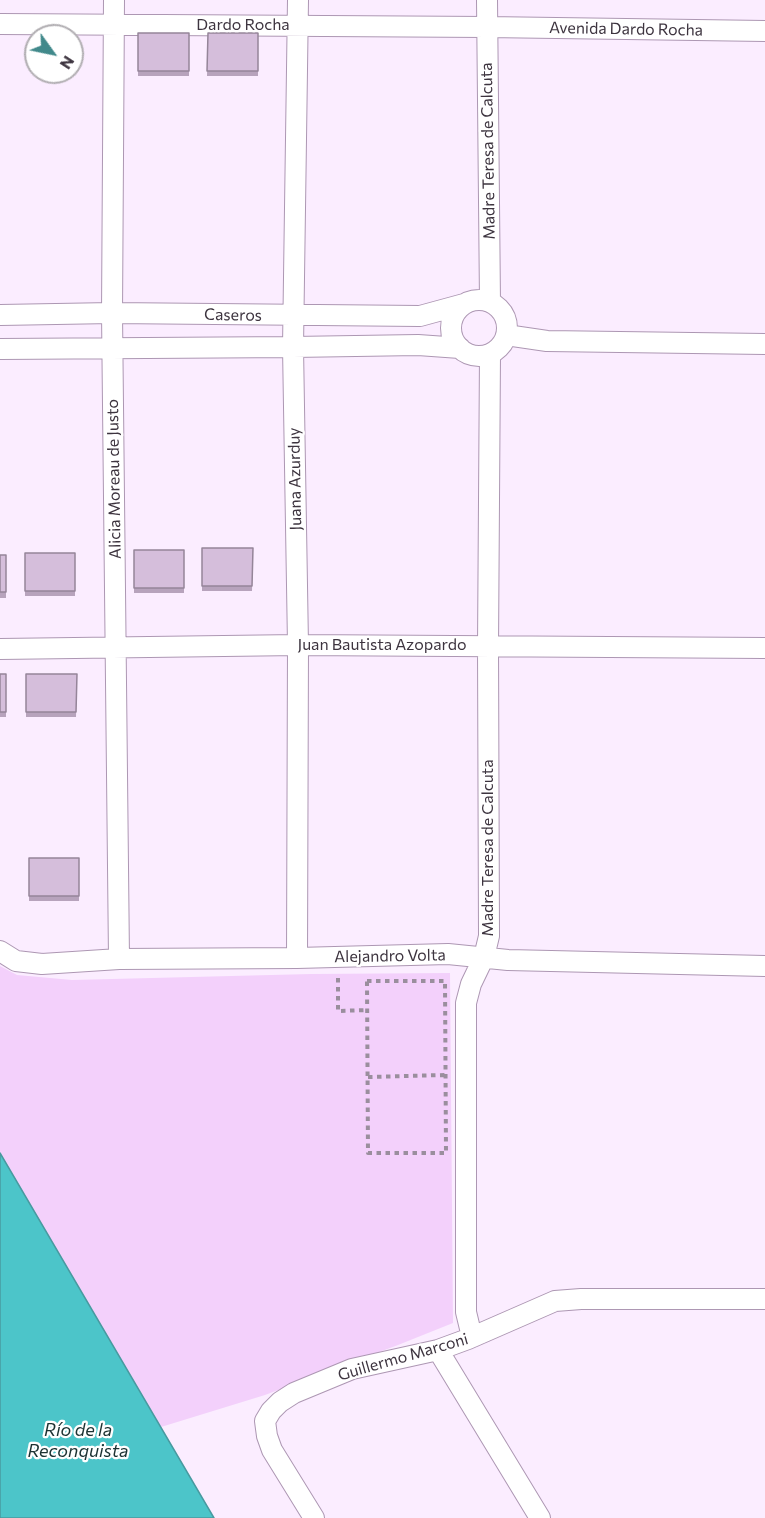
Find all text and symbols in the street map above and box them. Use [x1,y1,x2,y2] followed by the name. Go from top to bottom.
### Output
[196,15,290,35] street label: Dardo Rocha
[549,18,703,40] street label: Avenida Dardo Rocha
[24,24,84,84] north arrow
[57,53,79,73] text: N
[477,62,499,240] street label: Madre Teresa de Calcuta
[204,305,262,325] street label: Caseros
[103,399,125,559] street label: Alicia Moreau de Justo
[285,427,305,531] street label: Juana Azurduy
[297,635,467,655] street label: Juan Bautista Azopardo
[478,759,498,937] street label: Madre Teresa de Calcuta
[334,945,446,967] street label: Alejandro Volta
[336,1329,470,1385] street label: Guillermo Marconi
[27,1419,129,1462] water label: Río de la Reconquista

